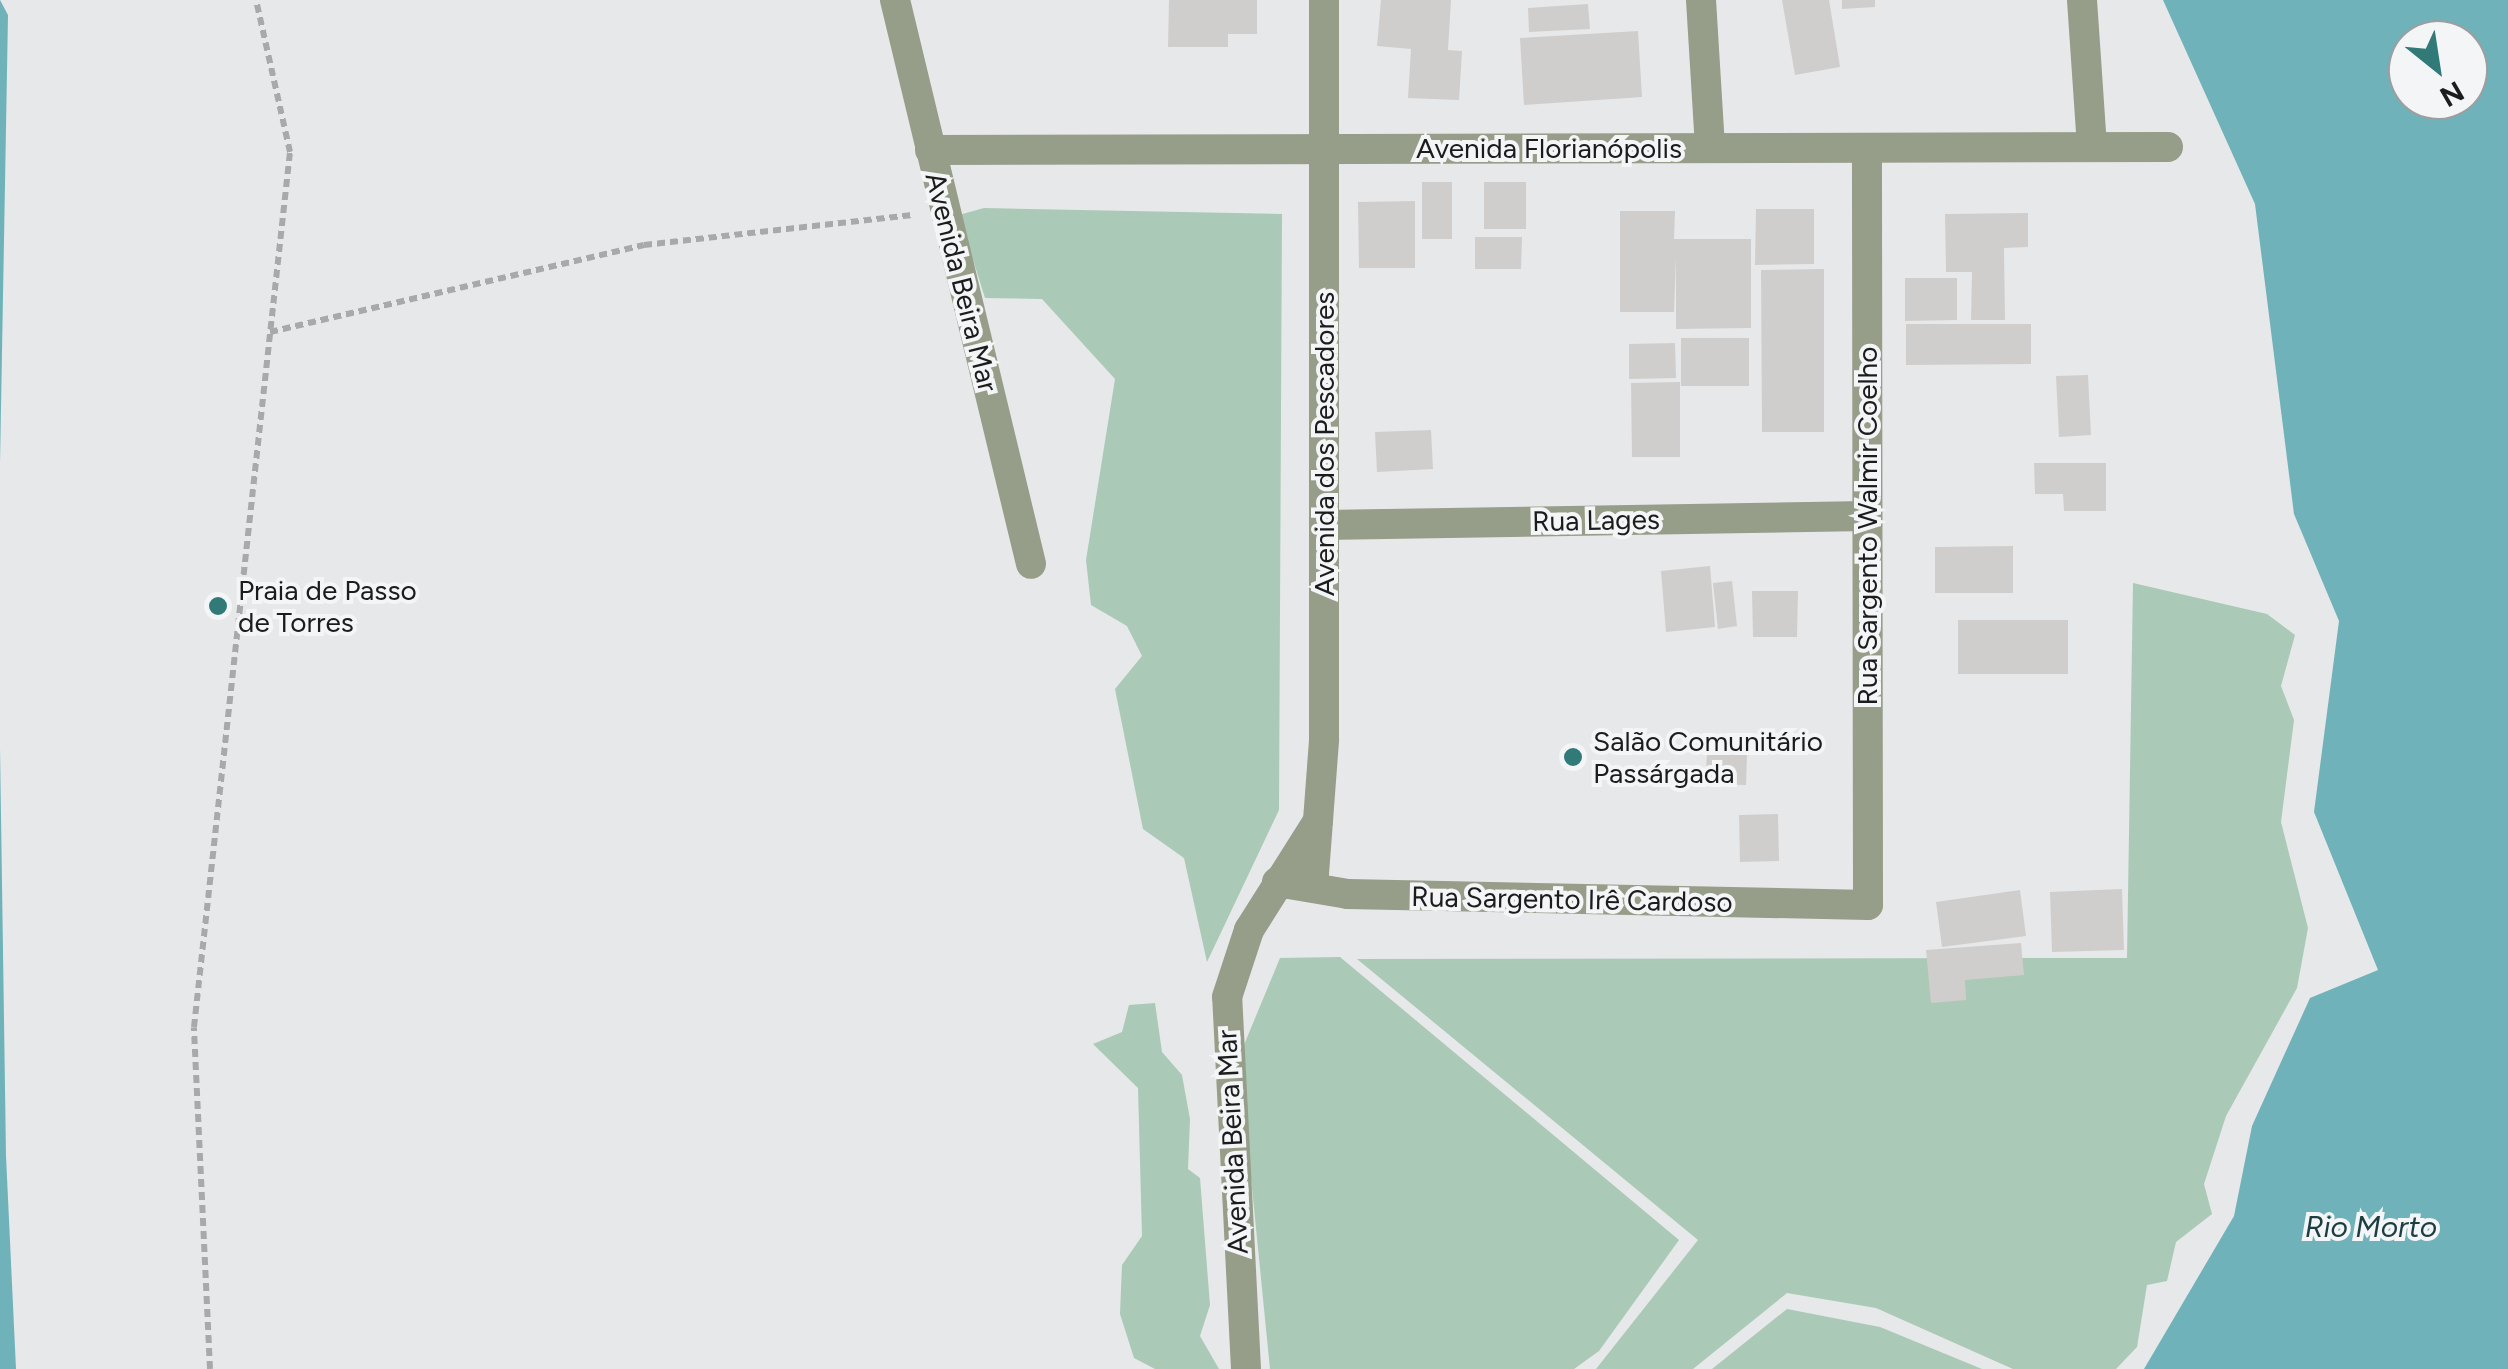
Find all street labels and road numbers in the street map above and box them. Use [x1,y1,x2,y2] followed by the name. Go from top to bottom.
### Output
[1416,131,1682,165] street label: Avenida Florianópolis
[918,169,1006,395] street label: Avenida Beira Mar
[1307,292,1341,596] street label: Avenida dos Pescadores
[1850,347,1884,705] street label: Rua Sargento Walmir Coelho
[1532,502,1660,538] street label: Rua Lages
[1411,879,1733,919] street label: Rua Sargento Irê Cardoso
[1209,1029,1255,1255] street label: Avenida Beira Mar

